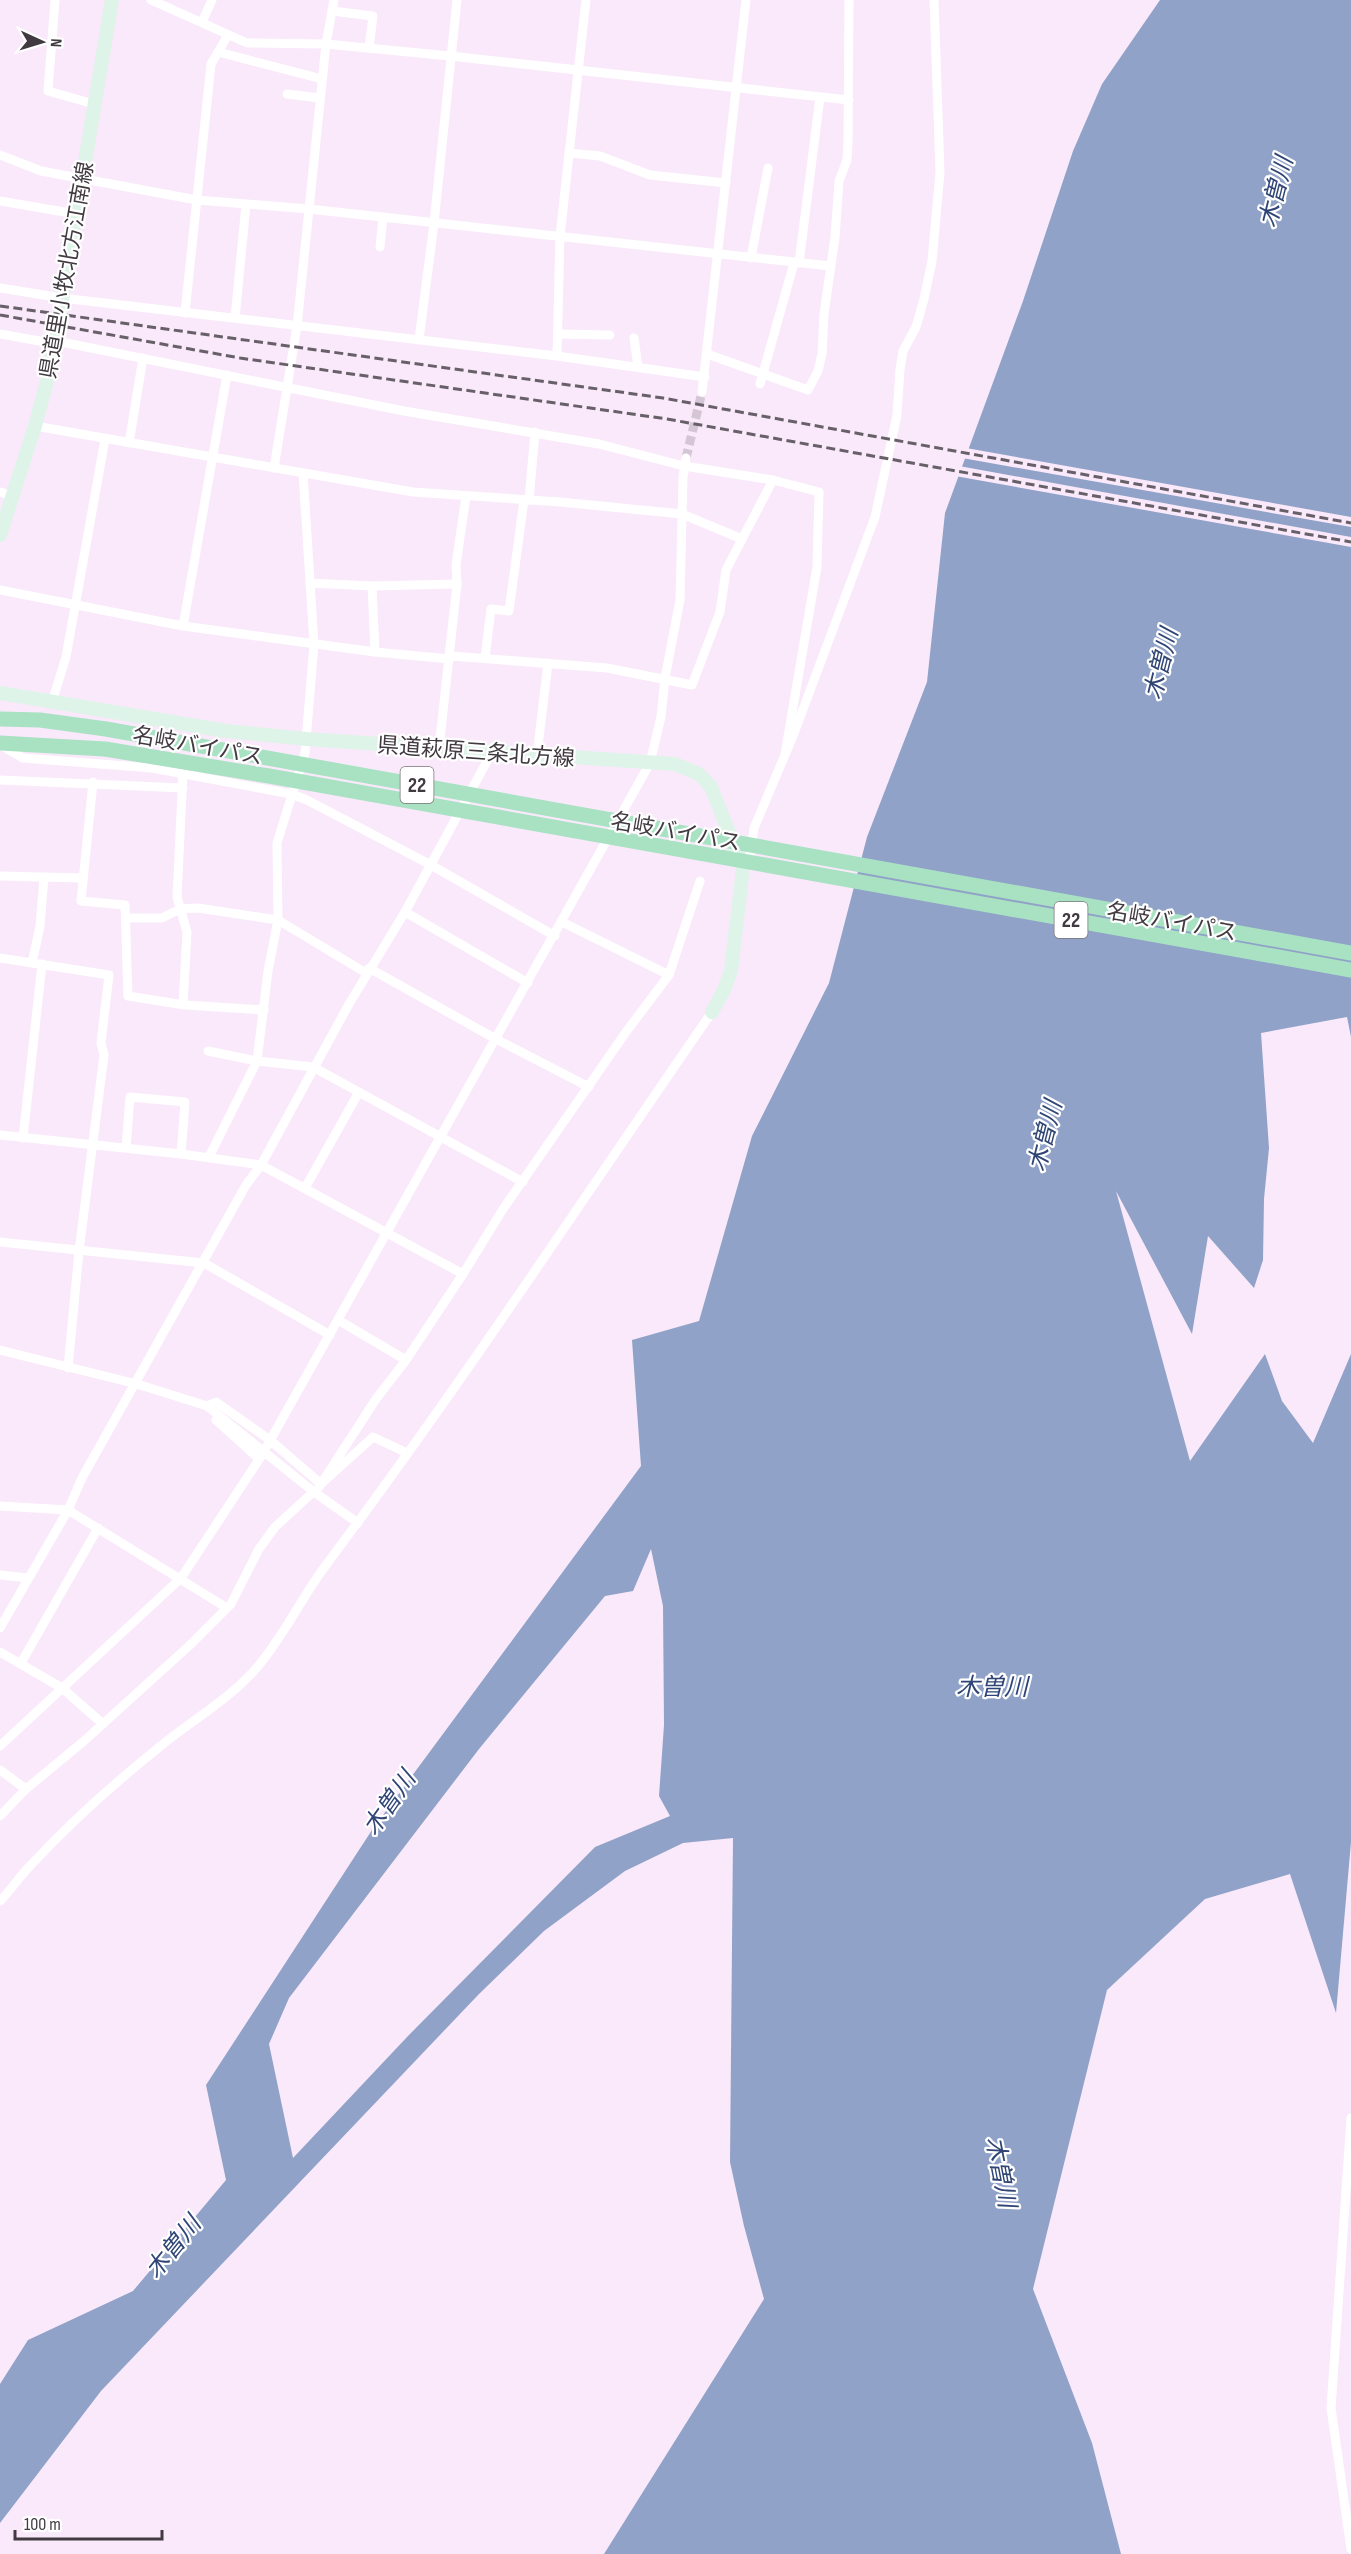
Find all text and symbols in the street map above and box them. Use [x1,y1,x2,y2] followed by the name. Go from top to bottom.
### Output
[12,12,72,72] north arrow
[46,38,65,48] text: N
[1254,151,1300,231] water label: 木曽川
[35,160,100,381] street label: 県道里小牧北方江南線
[1139,623,1185,703] water label: 木曽川
[131,722,265,771] street label: 名岐バイパス
[376,732,576,773] street label: 県道萩原三条北方線
[400,767,434,803] road number: 22
[609,808,743,857] street label: 名岐バイパス
[1105,898,1239,947] street label: 名岐バイパス
[1054,902,1088,938] road number: 22
[1023,1095,1069,1175] water label: 木曽川
[956,1673,1031,1702] water label: 木曽川
[357,1763,424,1841] water label: 木曽川
[979,2134,1022,2213] water label: 木曽川
[139,2208,209,2284] water label: 木曽川
[15,2503,162,2541] scale bar
[24,2514,61,2535] text: 100 m

